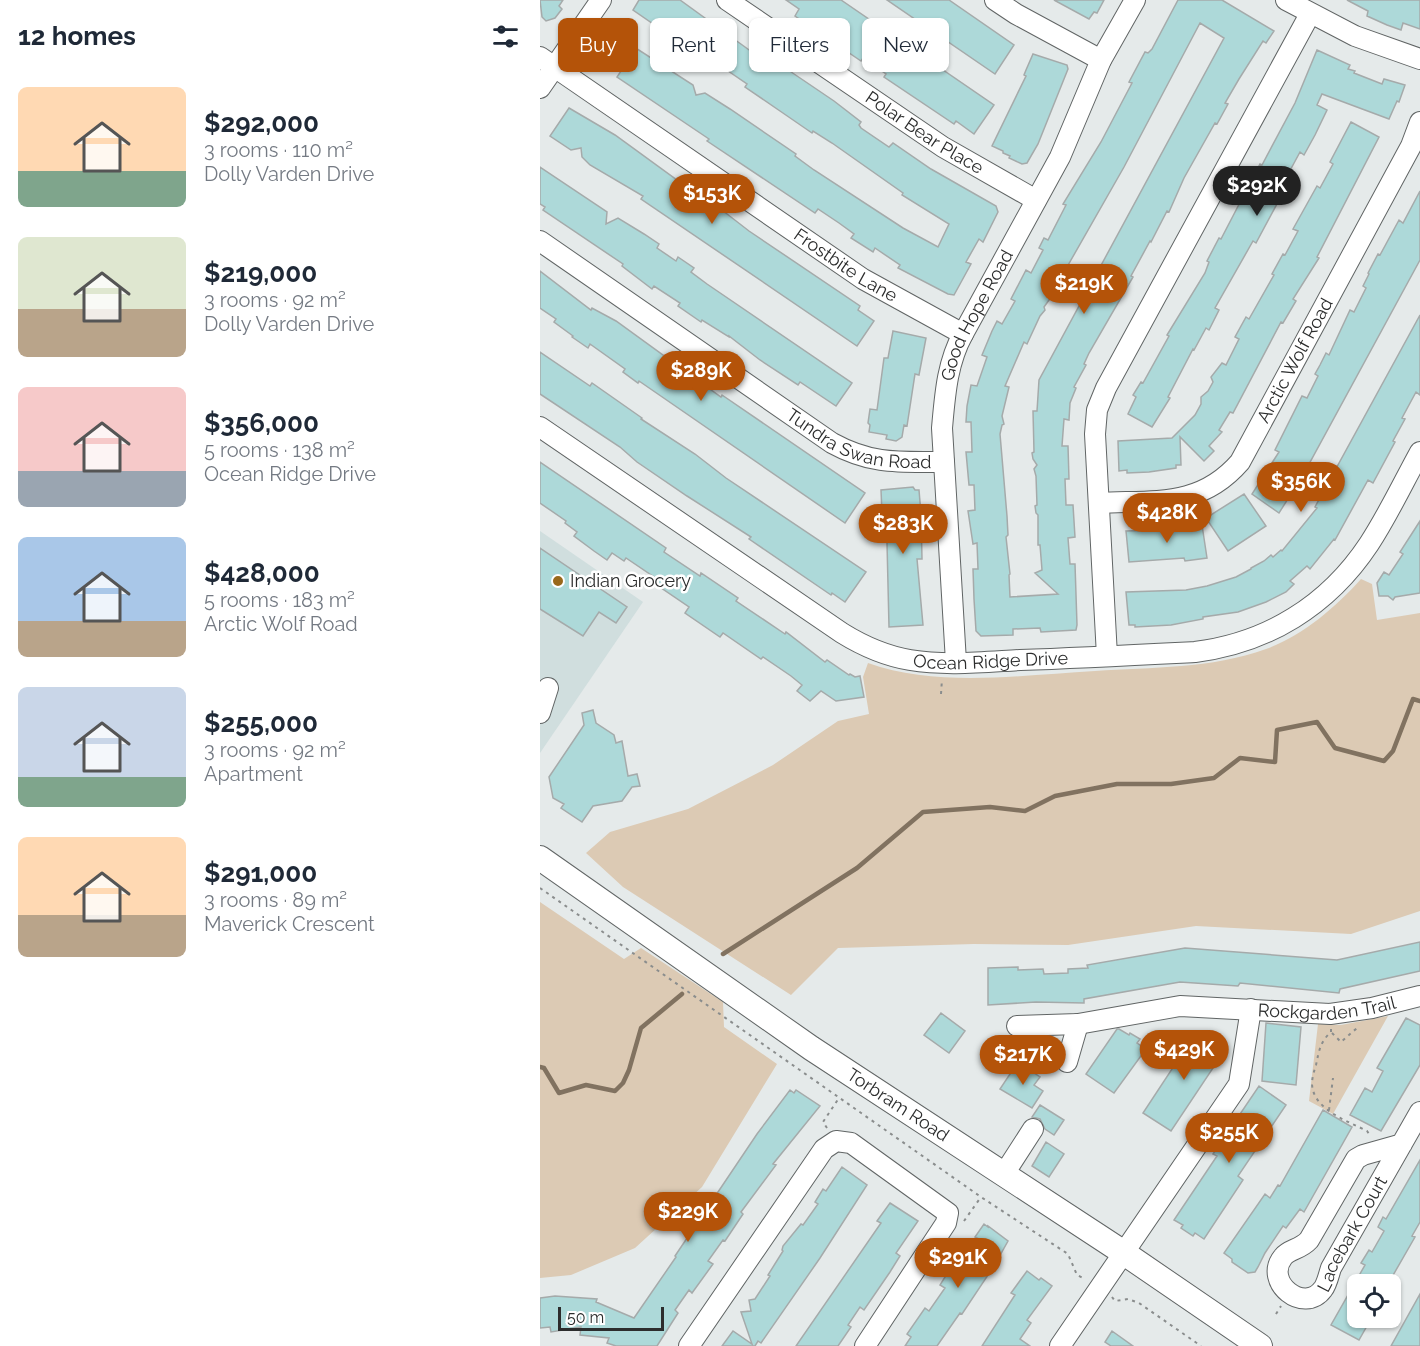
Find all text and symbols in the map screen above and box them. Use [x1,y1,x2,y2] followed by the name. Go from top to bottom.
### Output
[558,18,638,72] chip: Buy
[650,18,737,72] chip: Rent
[749,18,850,72] chip: Filters
[862,18,949,72] chip: New
[489,20,522,53] icon: filters
[18,21,136,51] text: 12 homes
[862,87,988,178] street label: Polar Bear Place
[204,108,319,138] text: $292,000
[66,111,138,183] icon: home
[204,138,353,162] text: 3 rooms · 110 m²
[204,162,374,186] text: Dolly Varden Drive
[1215,166,1299,217] pin: $292K
[1227,173,1287,197] text: $292K
[670,174,754,225] pin: $153K
[683,181,741,205] text: $153K
[790,224,902,306] street label: Frostbite Lane
[937,246,1017,382] street label: Good Hope Road
[204,258,317,288] text: $219,000
[66,261,138,333] icon: home
[1042,264,1126,315] pin: $219K
[1055,271,1114,295] text: $219K
[204,288,346,312] text: 3 rooms · 92 m²
[1252,294,1337,426] street label: Arctic Wolf Road
[204,312,374,336] text: Dolly Varden Drive
[659,351,743,402] pin: $289K
[670,358,732,382] text: $289K
[783,404,932,472] street label: Tundra Swan Road
[204,408,319,438] text: $356,000
[66,411,138,483] icon: home
[204,438,355,462] text: 5 rooms · 138 m²
[204,462,376,486] text: Ocean Ridge Drive
[1259,462,1343,513] pin: $356K
[1271,469,1331,493] text: $356K
[1125,493,1209,544] pin: $428K
[1137,500,1197,524] text: $428K
[861,504,945,555] pin: $283K
[873,511,933,535] text: $283K
[204,558,320,588] text: $428,000
[66,561,138,633] icon: home
[570,570,691,591] place label: Indian Grocery
[551,574,565,588] marker: Indian Grocery
[204,588,355,612] text: 5 rooms · 183 m²
[204,612,358,636] text: Arctic Wolf Road
[912,647,1069,673] street label: Ocean Ridge Drive
[204,708,318,738] text: $255,000
[66,711,138,783] icon: home
[204,738,346,762] text: 3 rooms · 92 m²
[204,762,303,786] text: Apartment
[204,858,317,888] text: $291,000
[66,861,138,933] icon: home
[204,888,347,912] text: 3 rooms · 89 m²
[204,912,375,936] text: Maverick Crescent
[1257,991,1398,1024] street label: Rockgarden Trail
[1142,1030,1226,1081] pin: $429K
[981,1035,1065,1086] pin: $217K
[1154,1037,1214,1061] text: $429K
[994,1042,1052,1066] text: $217K
[843,1064,953,1146] street label: Torbram Road
[1187,1113,1271,1164] pin: $255K
[1199,1120,1259,1144] text: $255K
[1313,1172,1391,1295] street label: Lacebark Court
[646,1192,730,1243] pin: $229K
[658,1199,718,1223] text: $229K
[916,1238,1000,1289] pin: $291K
[929,1245,988,1269] text: $291K
[1347,1274,1401,1328] map controls
[1347,1274,1401,1328] button: locate
[558,1304,664,1332] scale bar
[567,1308,604,1327] text: 50 m

